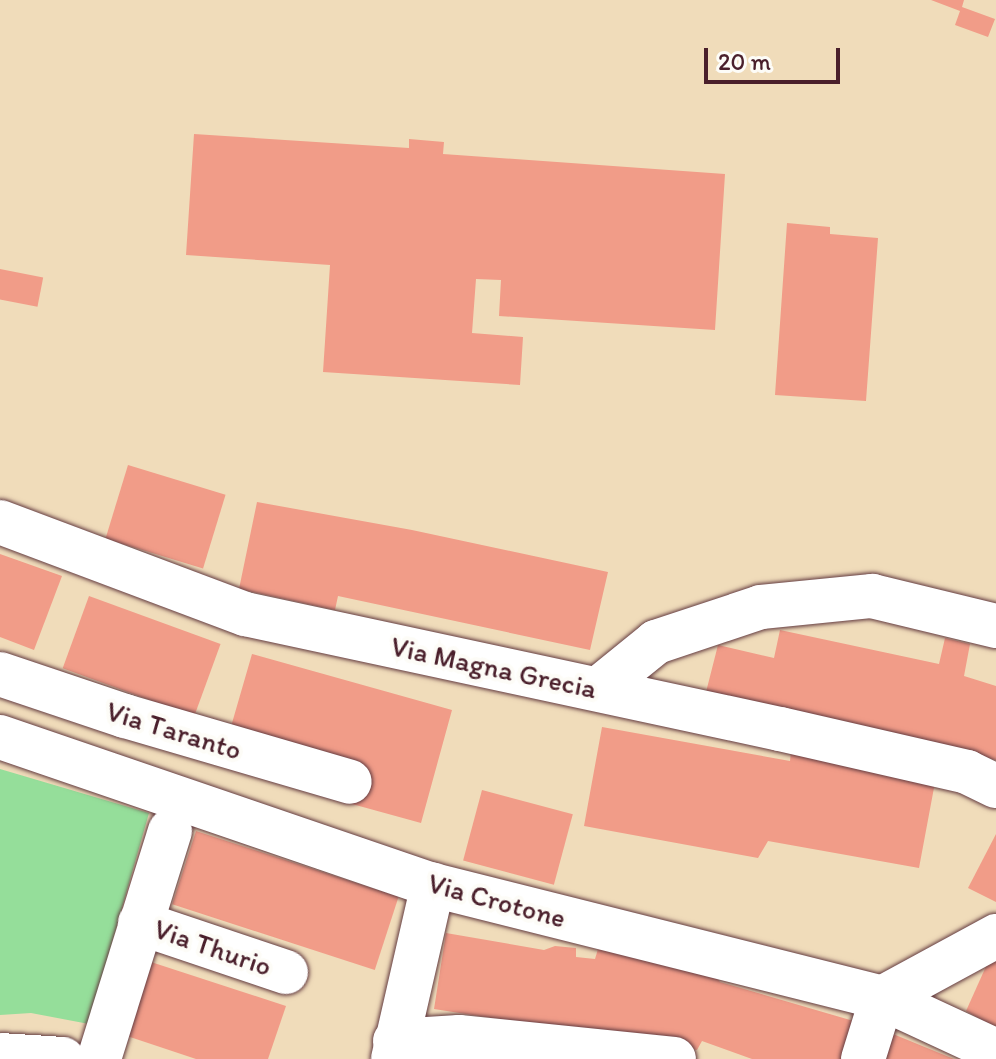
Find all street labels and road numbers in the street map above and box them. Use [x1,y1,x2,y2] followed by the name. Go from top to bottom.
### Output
[389,629,599,705] street label: Via Magna Grecia
[104,694,244,766] street label: Via Taranto
[425,866,569,934] street label: Via Crotone
[150,911,276,983] street label: Via Thurio

